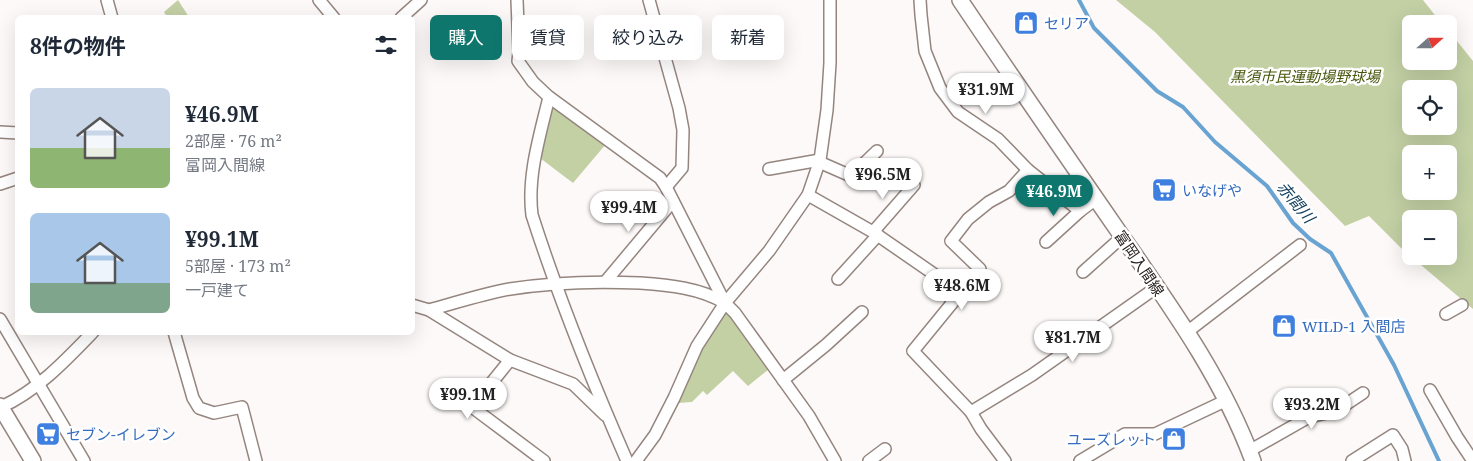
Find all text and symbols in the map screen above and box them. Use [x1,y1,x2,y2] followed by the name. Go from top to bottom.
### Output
[1013,10,1039,36] shop icon: セリア
[1044,13,1089,33] place label: セリア
[430,15,502,60] chip: 購入
[512,15,584,60] chip: 賃貸
[594,15,702,60] chip: 絞り込み
[712,15,784,60] chip: 新着
[1402,15,1458,70] north arrow
[1402,15,1457,265] map controls
[372,31,400,59] icon: filters
[30,32,126,60] text: 8件の物件
[1230,66,1382,86] park label: 黒須市民運動場野球場
[945,72,1027,115] pin: ¥31.9M
[958,78,1014,100] text: ¥31.9M
[1402,80,1457,135] button: locate
[185,100,259,128] text: ¥46.9M
[70,108,130,168] icon: home
[185,130,282,152] text: 2部屋 · 76 m²
[1402,145,1457,200] button: +
[185,154,265,176] text: 富岡入間線
[842,158,924,200] pin: ¥96.5M
[855,163,911,185] text: ¥96.5M
[1013,174,1095,217] pin: ¥46.9M
[1151,177,1177,203] supermarket icon: いなげや
[1272,177,1321,229] water label: 赤間川
[1026,180,1082,202] text: ¥46.9M
[1182,180,1242,200] place label: いなげや
[588,190,670,233] pin: ¥99.4M
[601,196,657,218] text: ¥99.4M
[1402,210,1457,265] button: −
[185,225,259,253] text: ¥99.1M
[1111,226,1169,300] street label: 富岡入間線
[70,233,130,293] icon: home
[185,255,291,277] text: 5部屋 · 173 m²
[921,268,1003,311] pin: ¥48.6M
[934,274,990,296] text: ¥48.6M
[185,279,249,301] text: 一戸建て
[1271,313,1297,339] shop icon: WILD-1 入間店
[1302,316,1405,336] place label: WILD-1 入間店
[1032,320,1114,363] pin: ¥81.7M
[1045,326,1101,348] text: ¥81.7M
[427,378,509,420] pin: ¥99.1M
[440,383,496,405] text: ¥99.1M
[1271,388,1353,430] pin: ¥93.2M
[1284,393,1340,415] text: ¥93.2M
[35,421,61,447] supermarket icon: セブン-イレブン
[66,424,176,444] place label: セブン-イレブン
[1161,426,1187,452] shop icon: ユーズレット
[1067,429,1156,449] place label: ユーズレット

